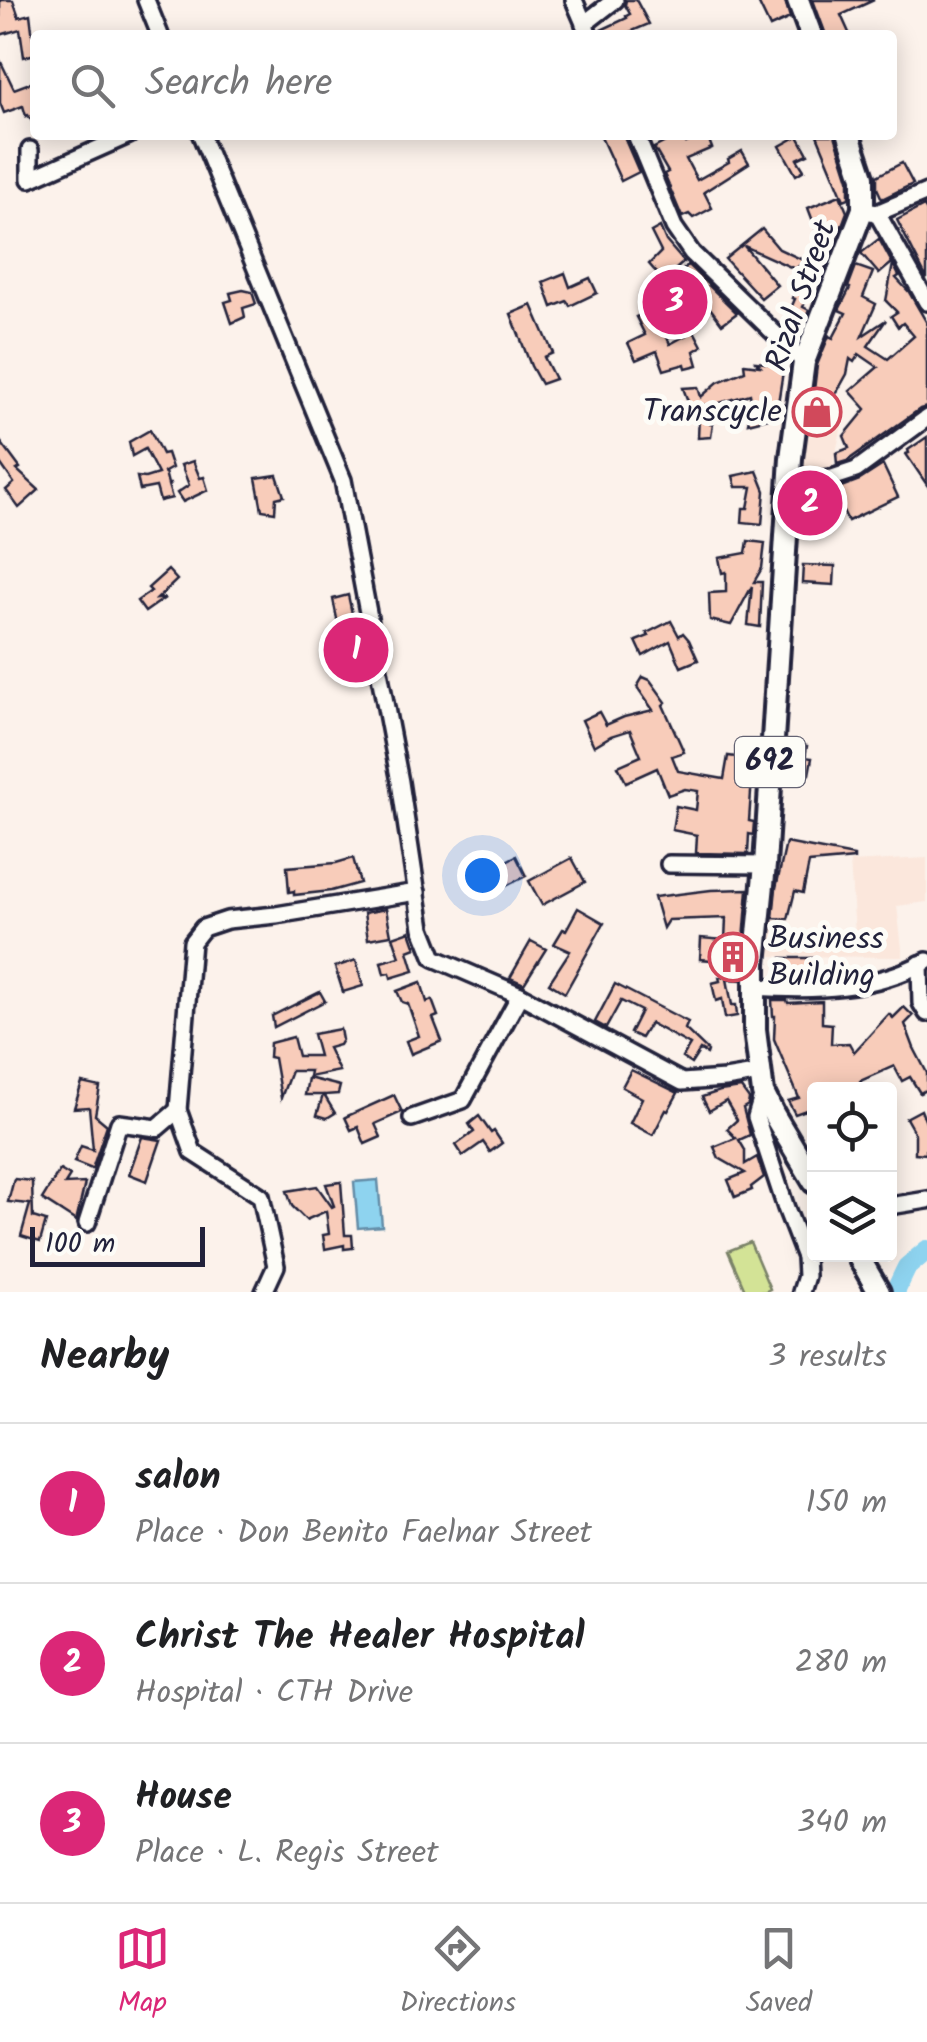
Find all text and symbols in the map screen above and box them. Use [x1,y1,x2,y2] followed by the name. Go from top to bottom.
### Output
[30,30,897,140] search box
[145,55,332,115] text: Search here
[65,58,120,113] icon: search
[752,213,852,379] street label: Rizal Street
[642,264,708,340] pin: 3
[791,386,843,438] shop icon: Transcycle
[643,387,782,438] place label: Transcycle
[778,466,842,540] pin: 2
[324,612,388,688] pin: 1
[735,737,805,787] road number: 692
[457,850,508,901] your location
[768,914,884,1002] place label: Business Building
[707,931,759,983] building icon: Business Building
[807,1082,897,1262] map controls
[807,1082,897,1172] button: locate
[807,1172,897,1262] button: layers
[30,1222,205,1266] scale bar
[45,1222,115,1267] text: 100 m
[40,1324,169,1391] text: Nearby
[768,1332,887,1383] text: 3 results
[135,1448,221,1508] text: salon
[68,1478,77,1529] text: 1
[805,1478,887,1529] text: 150 m
[135,1508,592,1559] text: Place · Don Benito Faelnar Street
[135,1608,585,1668] text: Christ The Healer Hospital
[63,1638,82,1689] text: 2
[795,1638,887,1689] text: 280 m
[135,1668,413,1719] text: Hospital · CTH Drive
[135,1768,232,1828] text: House
[64,1798,81,1849] text: 3
[797,1798,887,1849] text: 340 m
[135,1828,439,1879] text: Place · L. Regis Street
[115,1921,170,2026] tab: Map
[400,1921,516,2026] tab: Directions
[746,1921,812,2026] tab: Saved

